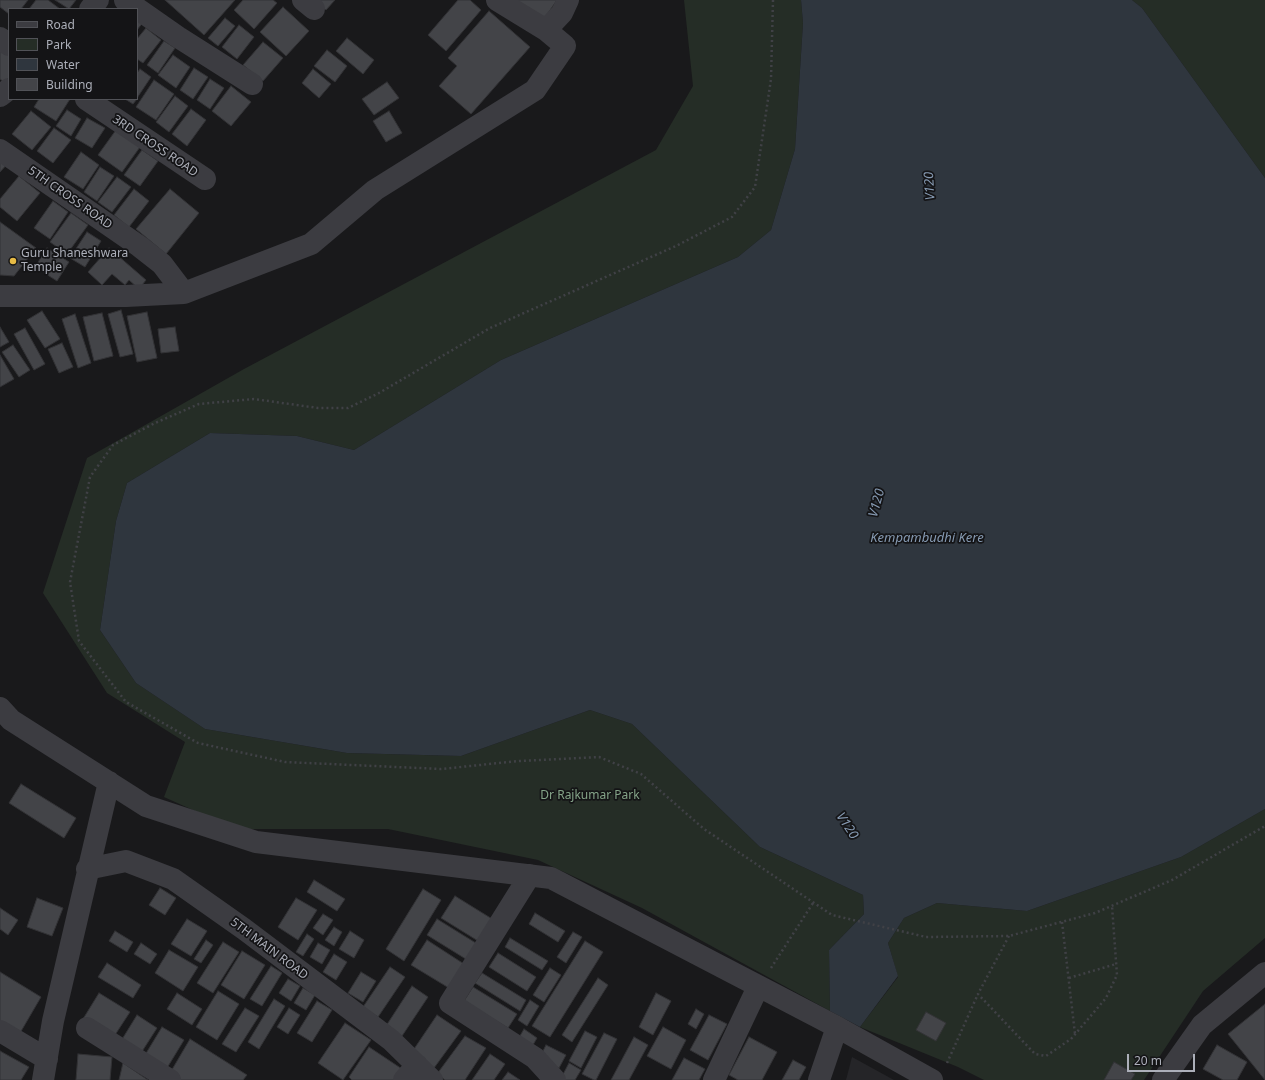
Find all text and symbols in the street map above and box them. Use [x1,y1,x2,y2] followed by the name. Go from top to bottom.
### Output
[8,8,138,100] legend
[46,16,75,33] text: Road
[46,36,71,53] text: Park
[46,56,80,73] text: Water
[46,76,93,93] text: Building
[110,112,200,180] street label: 3RD CROSS ROAD
[25,164,115,232] street label: 5TH CROSS ROAD
[921,171,939,201] water label: V120
[21,247,128,275] place label: Guru Shaneshwara Temple
[8,256,18,266] marker: Guru Shaneshwara Temple
[866,487,888,519] water label: V120
[870,530,984,546] water label: Kempambudhi Kere
[540,789,640,803] park label: Dr Rajkumar Park
[833,810,861,842] water label: V120
[227,915,311,983] street label: 5TH MAIN ROAD
[1129,1046,1197,1072] scale bar
[1134,1052,1162,1069] text: 20 m

